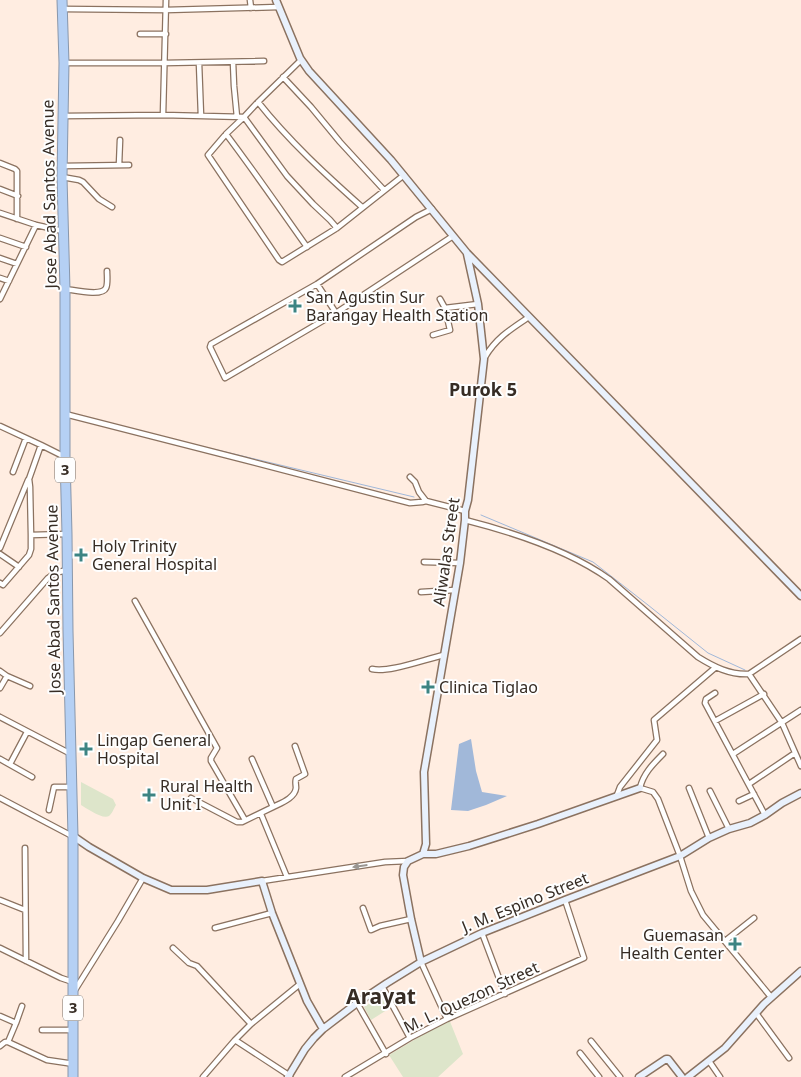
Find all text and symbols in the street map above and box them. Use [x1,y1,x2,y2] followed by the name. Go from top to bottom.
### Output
[36,99,62,291] street label: Jose Abad Santos Avenue
[306,286,488,326] place label: San Agustin Sur Barangay Health Station
[288,299,302,313] marker: San Agustin Sur Barangay Health Station
[449,377,517,401] district label: Purok 5
[55,458,75,482] road number: 3
[427,496,465,608] street label: Aliwalas Street
[40,504,66,696] street label: Jose Abad Santos Avenue
[92,535,217,575] place label: Holy Trinity General Hospital
[74,548,88,562] marker: Holy Trinity General Hospital
[439,676,538,698] place label: Clinica Tiglao
[421,680,435,694] marker: Clinica Tiglao
[97,729,211,769] place label: Lingap General Hospital
[79,742,93,756] marker: Lingap General Hospital
[160,775,253,815] place label: Rural Health Unit I
[142,788,156,802] marker: Rural Health Unit I
[351,862,367,870] one-way arrow
[457,866,592,938] street label: J. M. Espino Street
[620,924,724,964] place label: Guemasan Health Center
[728,937,742,951] marker: Guemasan Health Center
[400,956,542,1038] street label: M. L. Quezon Street
[346,982,416,1010] district label: Arayat
[63,996,83,1020] road number: 3

